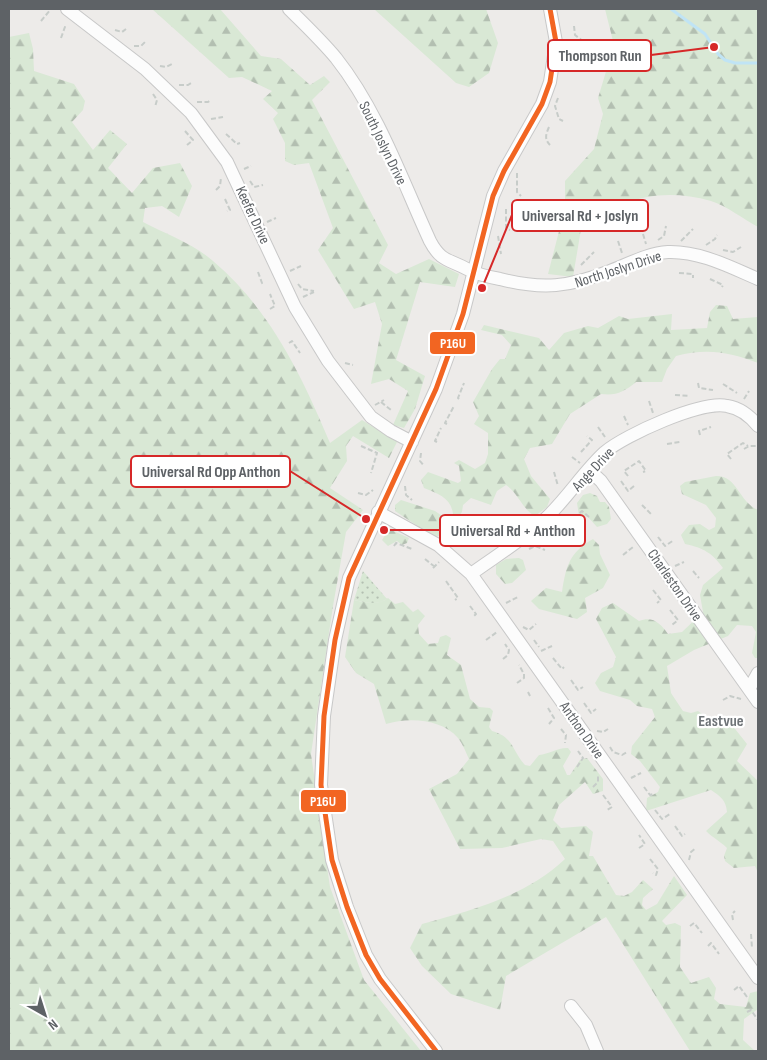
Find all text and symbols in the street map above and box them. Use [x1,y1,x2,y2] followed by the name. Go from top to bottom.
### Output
[548,40,651,71] callout: Thompson Run
[558,47,642,66] text: Thompson Run
[354,98,411,188] street label: South Joslyn Drive
[231,183,274,247] street label: Keefer Drive
[512,200,648,231] callout: Universal Rd + Joslyn
[522,207,638,226] text: Universal Rd + Joslyn
[572,247,664,292] street label: North Joslyn Drive
[429,331,476,355] line badge: P16U
[440,335,466,352] text: P16U
[567,443,619,496] street label: Ange Drive
[131,456,290,487] callout: Universal Rd Opp Anthon
[142,463,280,482] text: Universal Rd Opp Anthon
[440,515,585,546] callout: Universal Rd + Anthon
[451,522,575,541] text: Universal Rd + Anthon
[643,546,706,625] street label: Charleston Drive
[554,697,608,763] street label: Anthon Drive
[698,712,744,731] district label: Eastvue
[300,789,347,813] line badge: P16U
[310,793,336,810] text: P16U
[20,990,70,1040] north arrow
[45,1016,61,1034] text: N

